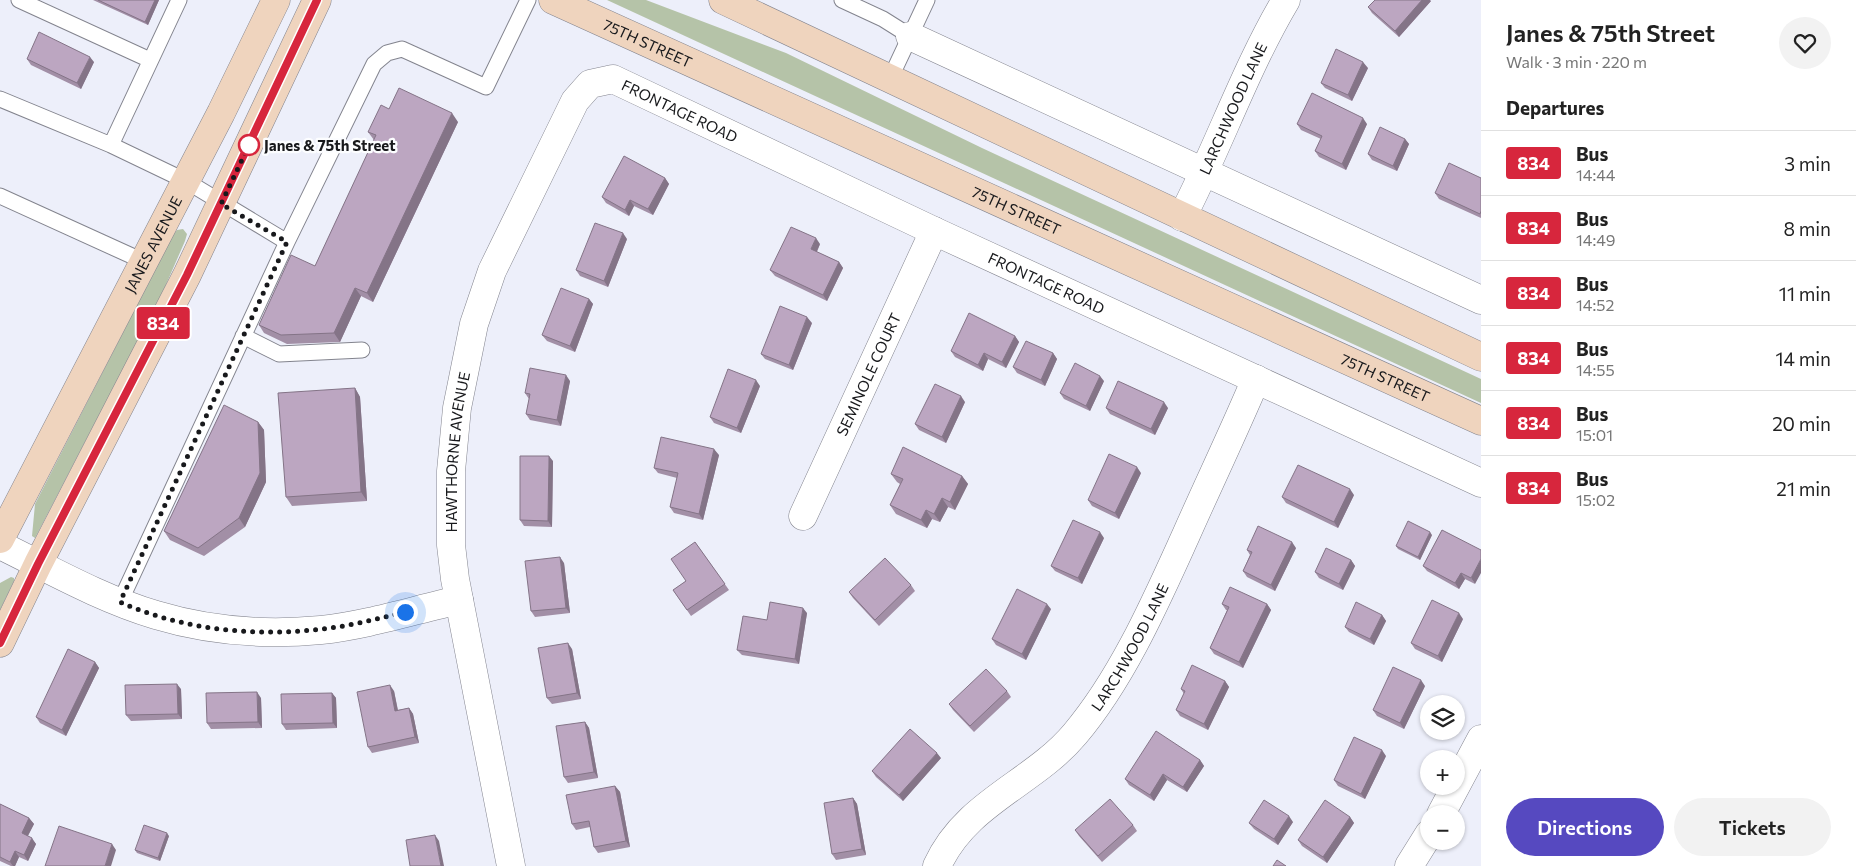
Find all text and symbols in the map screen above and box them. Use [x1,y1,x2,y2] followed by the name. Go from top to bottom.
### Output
[600,15,695,71] street label: 75TH STREET
[1779,17,1831,69] button: heart
[1506,18,1715,47] text: Janes & 75th Street
[1195,39,1271,177] street label: LARCHWOOD LANE
[1506,52,1647,71] text: Walk · 3 min · 220 m
[619,76,741,146] street label: FRONTAGE ROAD
[1506,96,1604,119] text: Departures
[238,134,260,156] marker: Janes & 75th Street
[264,136,395,154] place label: Janes & 75th Street
[1576,142,1608,165] text: Bus
[1517,152,1550,174] text: 834
[1784,152,1831,175] text: 3 min
[1576,165,1615,184] text: 14:44
[969,182,1064,238] street label: 75TH STREET
[120,193,185,296] street label: JANES AVENUE
[1576,207,1608,230] text: Bus
[1517,217,1550,239] text: 834
[1783,217,1831,240] text: 8 min
[1576,230,1616,249] text: 14:49
[985,248,1107,317] street label: FRONTAGE ROAD
[1576,272,1608,295] text: Bus
[1517,282,1550,304] text: 834
[1779,282,1831,305] text: 11 min
[1576,295,1614,314] text: 14:52
[134,307,192,339] line badge: 834
[832,310,904,439] street label: SEMINOLE COURT
[147,312,179,334] text: 834
[1576,337,1608,360] text: Bus
[1517,347,1550,369] text: 834
[1775,347,1831,370] text: 14 min
[1338,350,1433,406] street label: 75TH STREET
[1576,360,1615,379] text: 14:55
[442,370,473,533] street label: HAWTHORNE AVENUE
[1576,402,1608,425] text: Bus
[1517,412,1550,434] text: 834
[1772,412,1831,435] text: 20 min
[1576,425,1613,444] text: 15:01
[1576,467,1608,490] text: Bus
[1517,477,1550,499] text: 834
[1776,477,1831,500] text: 21 min
[1576,490,1615,509] text: 15:02
[1087,580,1172,714] street label: LARCHWOOD LANE
[393,600,418,625] your location
[1420,695,1465,850] map controls
[1420,695,1465,740] button: layers
[1420,750,1465,795] button: +
[1506,798,1664,856] button: Directions
[1674,798,1831,856] button: Tickets
[1420,805,1465,850] button: −

